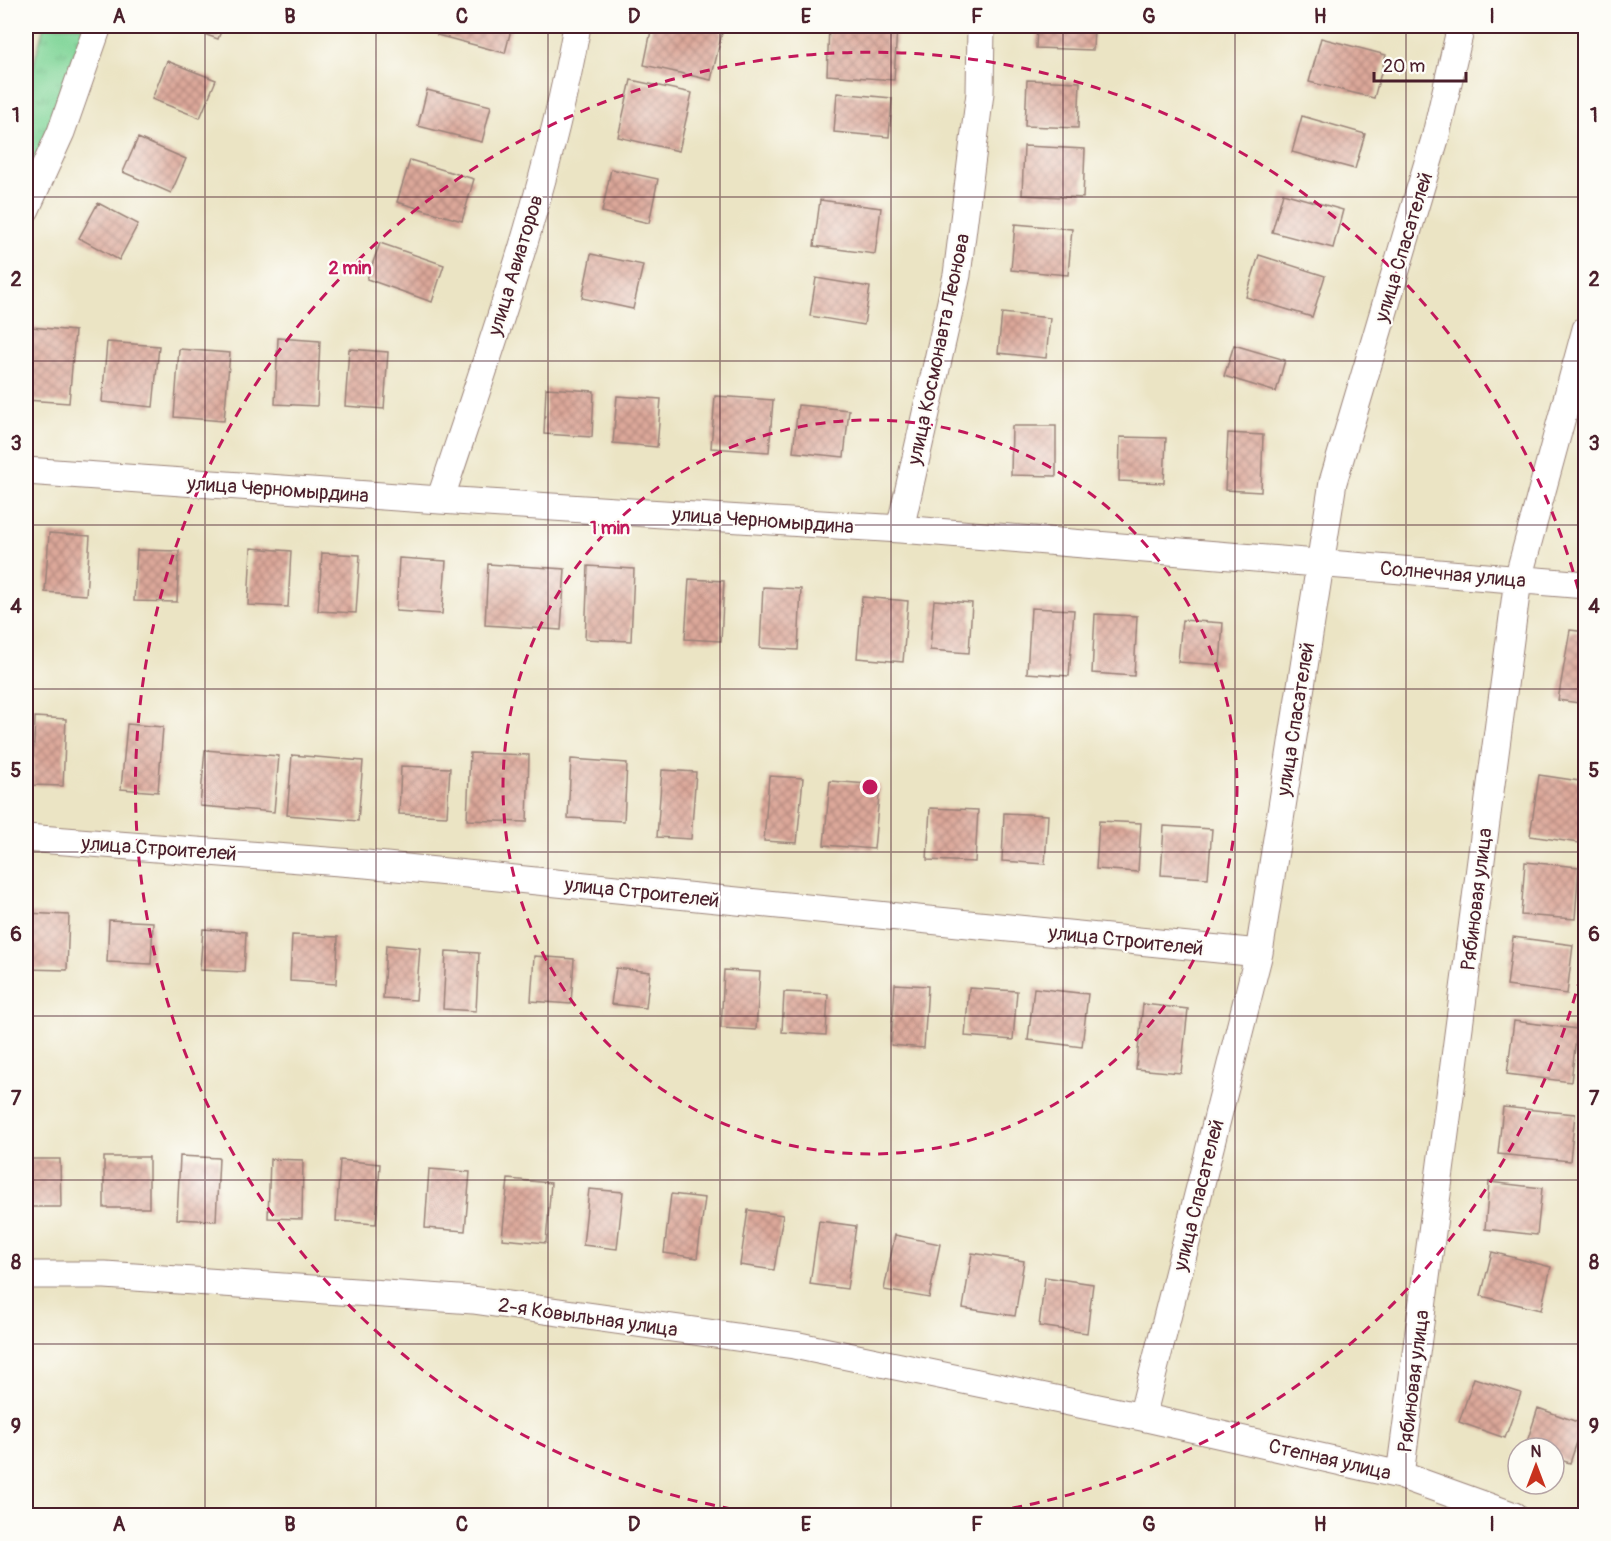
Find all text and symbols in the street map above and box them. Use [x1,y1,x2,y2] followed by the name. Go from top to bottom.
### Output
[113,4,126,29] text: A
[284,4,296,29] text: B
[456,4,468,29] text: C
[628,4,641,29] text: D
[801,4,812,29] text: E
[971,4,983,29] text: F
[1142,4,1156,29] text: G
[1314,4,1327,29] text: H
[1489,4,1495,29] text: I
[1374,45,1466,83] scale bar
[1383,55,1425,78] text: 20 m
[12,103,20,128] text: 1
[1590,103,1598,128] text: 1
[1369,169,1438,326] street label: улица Спасателей
[482,192,549,340] street label: улица Авиаторов
[902,231,975,468] street label: улица Космонавта Леонова
[328,257,372,280] text: 2 min
[10,267,22,292] text: 2
[1588,267,1600,292] text: 2
[10,431,22,456] text: 3
[1588,431,1600,456] text: 3
[185,471,370,508] street label: улица Черномырдина
[670,502,855,539] street label: улица Черномырдина
[590,517,630,540] text: 1 min
[1379,556,1527,593] street label: Солнечная улица
[10,594,22,619] text: 4
[1588,594,1600,619] text: 4
[1271,640,1320,799] street label: улица Спасателей
[11,758,22,783] text: 5
[1589,758,1600,783] text: 5
[860,777,880,797] centre of rings
[1455,827,1498,972] street label: Рябиновая улица
[80,831,237,866] street label: улица Строителей
[562,872,721,913] street label: улица Строителей
[1046,920,1205,961] street label: улица Строителей
[10,922,22,947] text: 6
[1588,922,1600,947] text: 6
[11,1086,22,1111] text: 7
[1589,1086,1600,1111] text: 7
[1167,1117,1229,1274] street label: улица Спасателей
[11,1250,21,1275] text: 8
[1589,1250,1599,1275] text: 8
[497,1293,679,1342] street label: 2-я Ковыльная улица
[1392,1309,1435,1454] street label: Рябиновая улица
[11,1414,21,1439] text: 9
[1589,1414,1599,1439] text: 9
[1266,1433,1394,1486] street label: Степная улица
[1506,1436,1566,1496] north arrow
[1531,1442,1542,1462] text: N
[113,1512,126,1537] text: A
[284,1512,296,1537] text: B
[456,1512,468,1537] text: C
[628,1512,641,1537] text: D
[801,1512,812,1537] text: E
[971,1512,983,1537] text: F
[1142,1512,1156,1537] text: G
[1314,1512,1327,1537] text: H
[1489,1512,1495,1537] text: I

